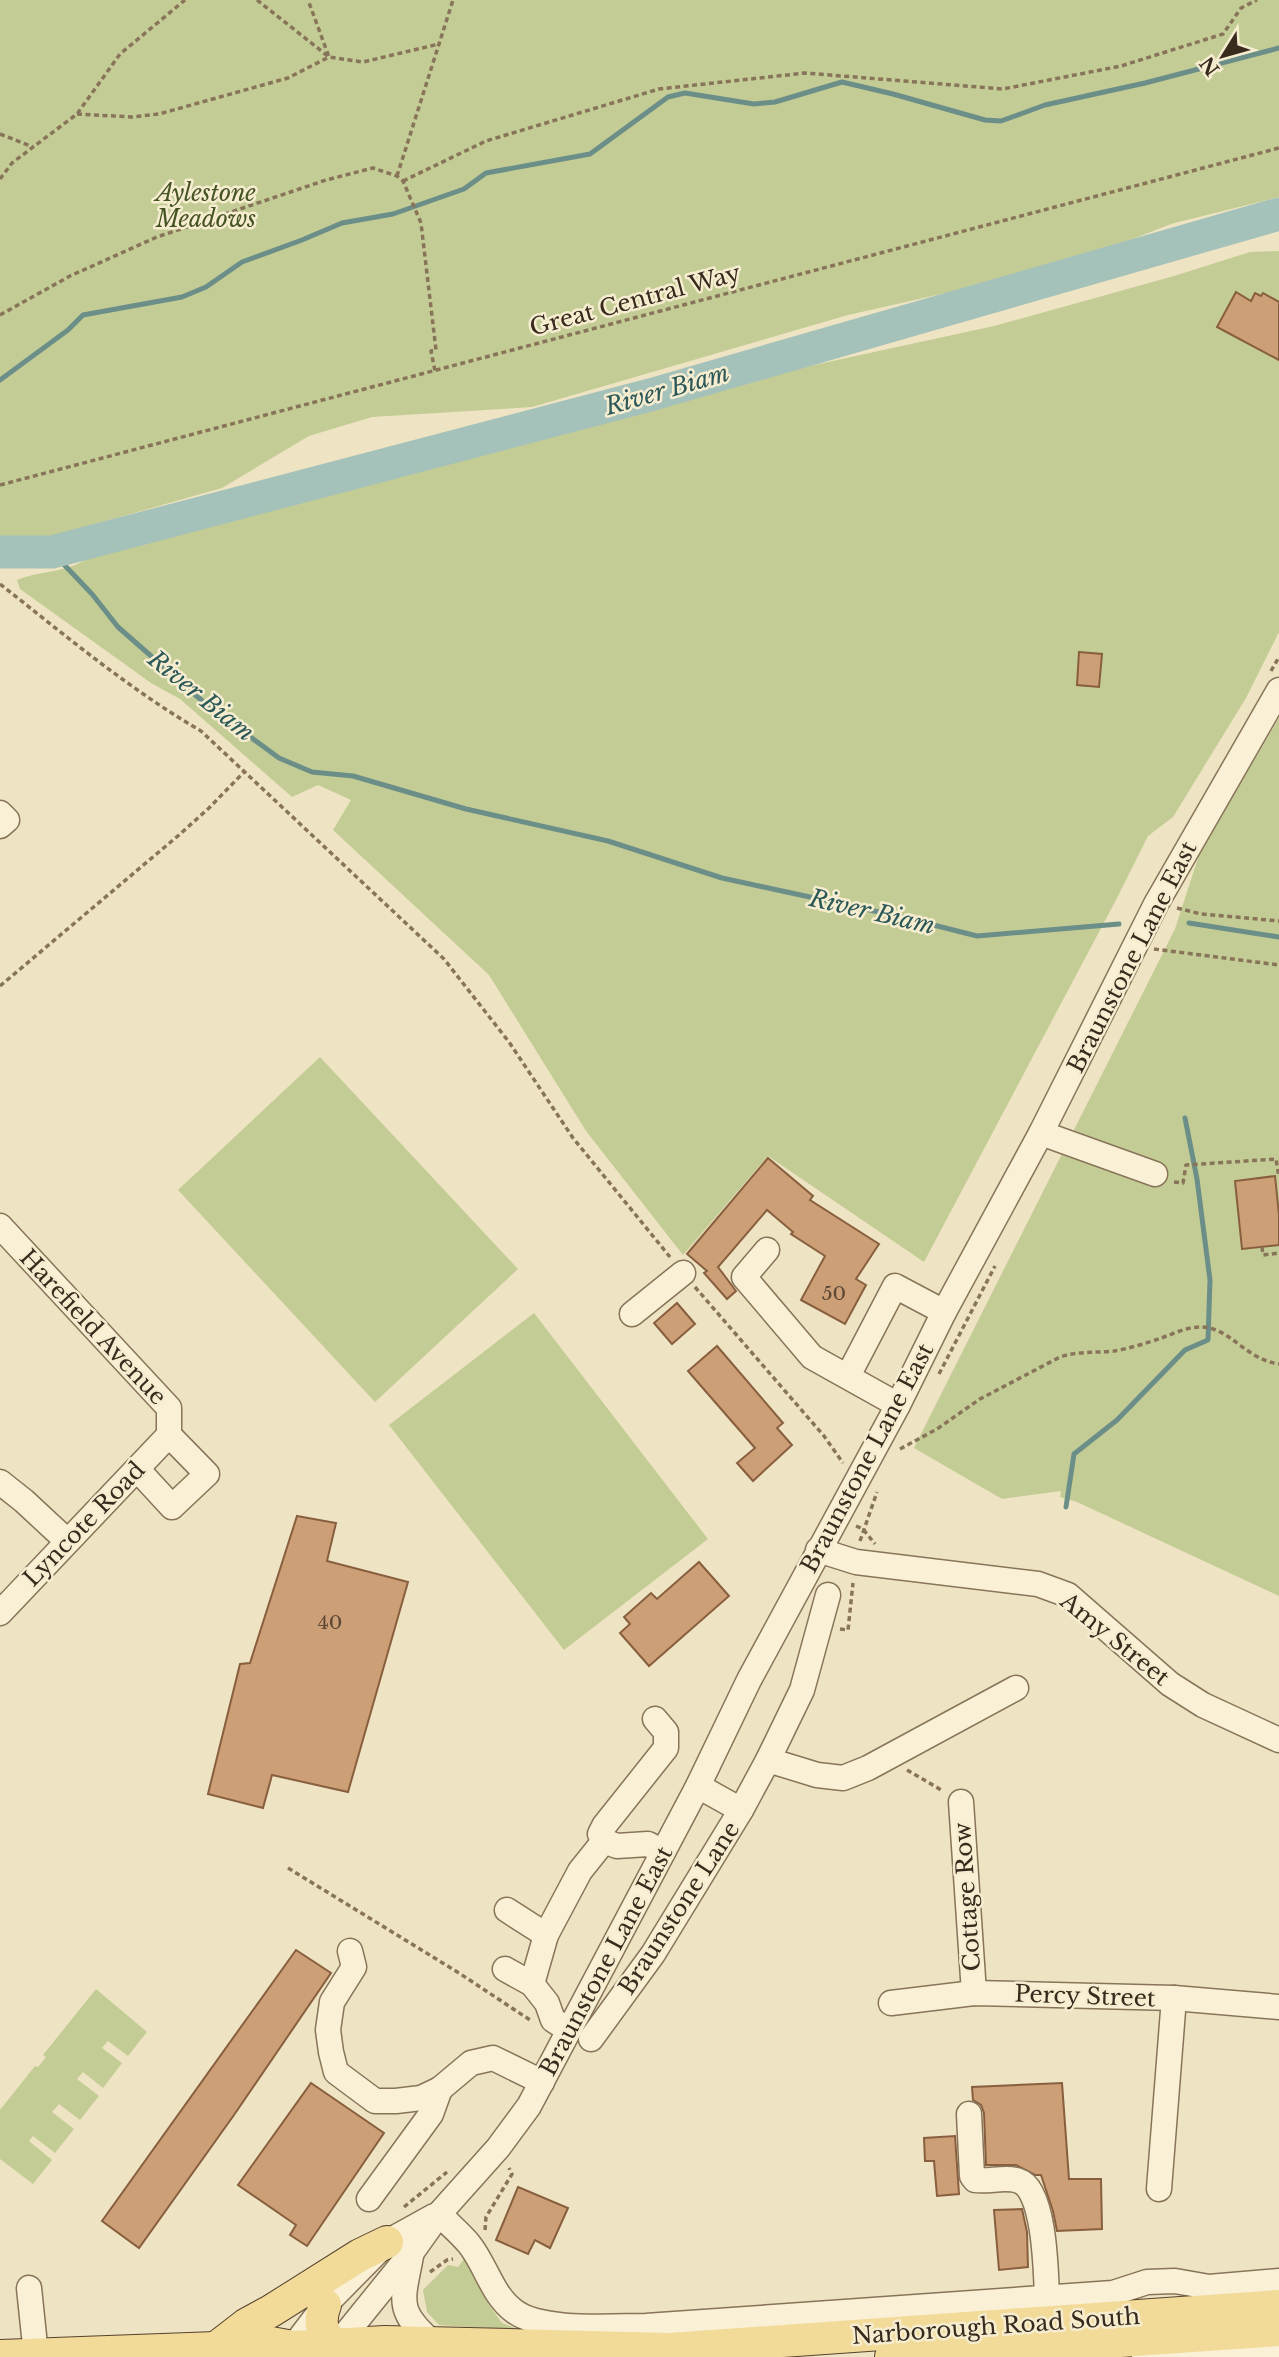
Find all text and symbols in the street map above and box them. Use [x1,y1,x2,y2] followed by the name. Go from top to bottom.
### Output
[1188,21,1258,91] north arrow
[1195,52,1224,80] text: N
[153,179,256,233] park label: Aylestone Meadows
[527,258,744,342] street label: Great Central Way
[600,358,732,421] water label: River Biam
[142,643,260,747] water label: River Biam
[1061,836,1203,1077] street label: Braunstone Lane East
[806,883,938,940] water label: River Biam
[14,1243,172,1411] street label: Harefield Avenue
[822,1282,846,1305] house number: 50
[795,1338,940,1578] street label: Braunstone Lane East
[17,1456,151,1592] street label: Lyncote Road
[1054,1586,1175,1692] street label: Amy Street
[318,1611,342,1634] house number: 40
[613,1816,745,2000] street label: Braunstone Lane
[948,1821,986,1972] street label: Cottage Row
[534,1841,679,2081] street label: Braunstone Lane East
[1014,1980,1156,2012] street label: Percy Street
[851,2302,1141,2350] street label: Narborough Road South

